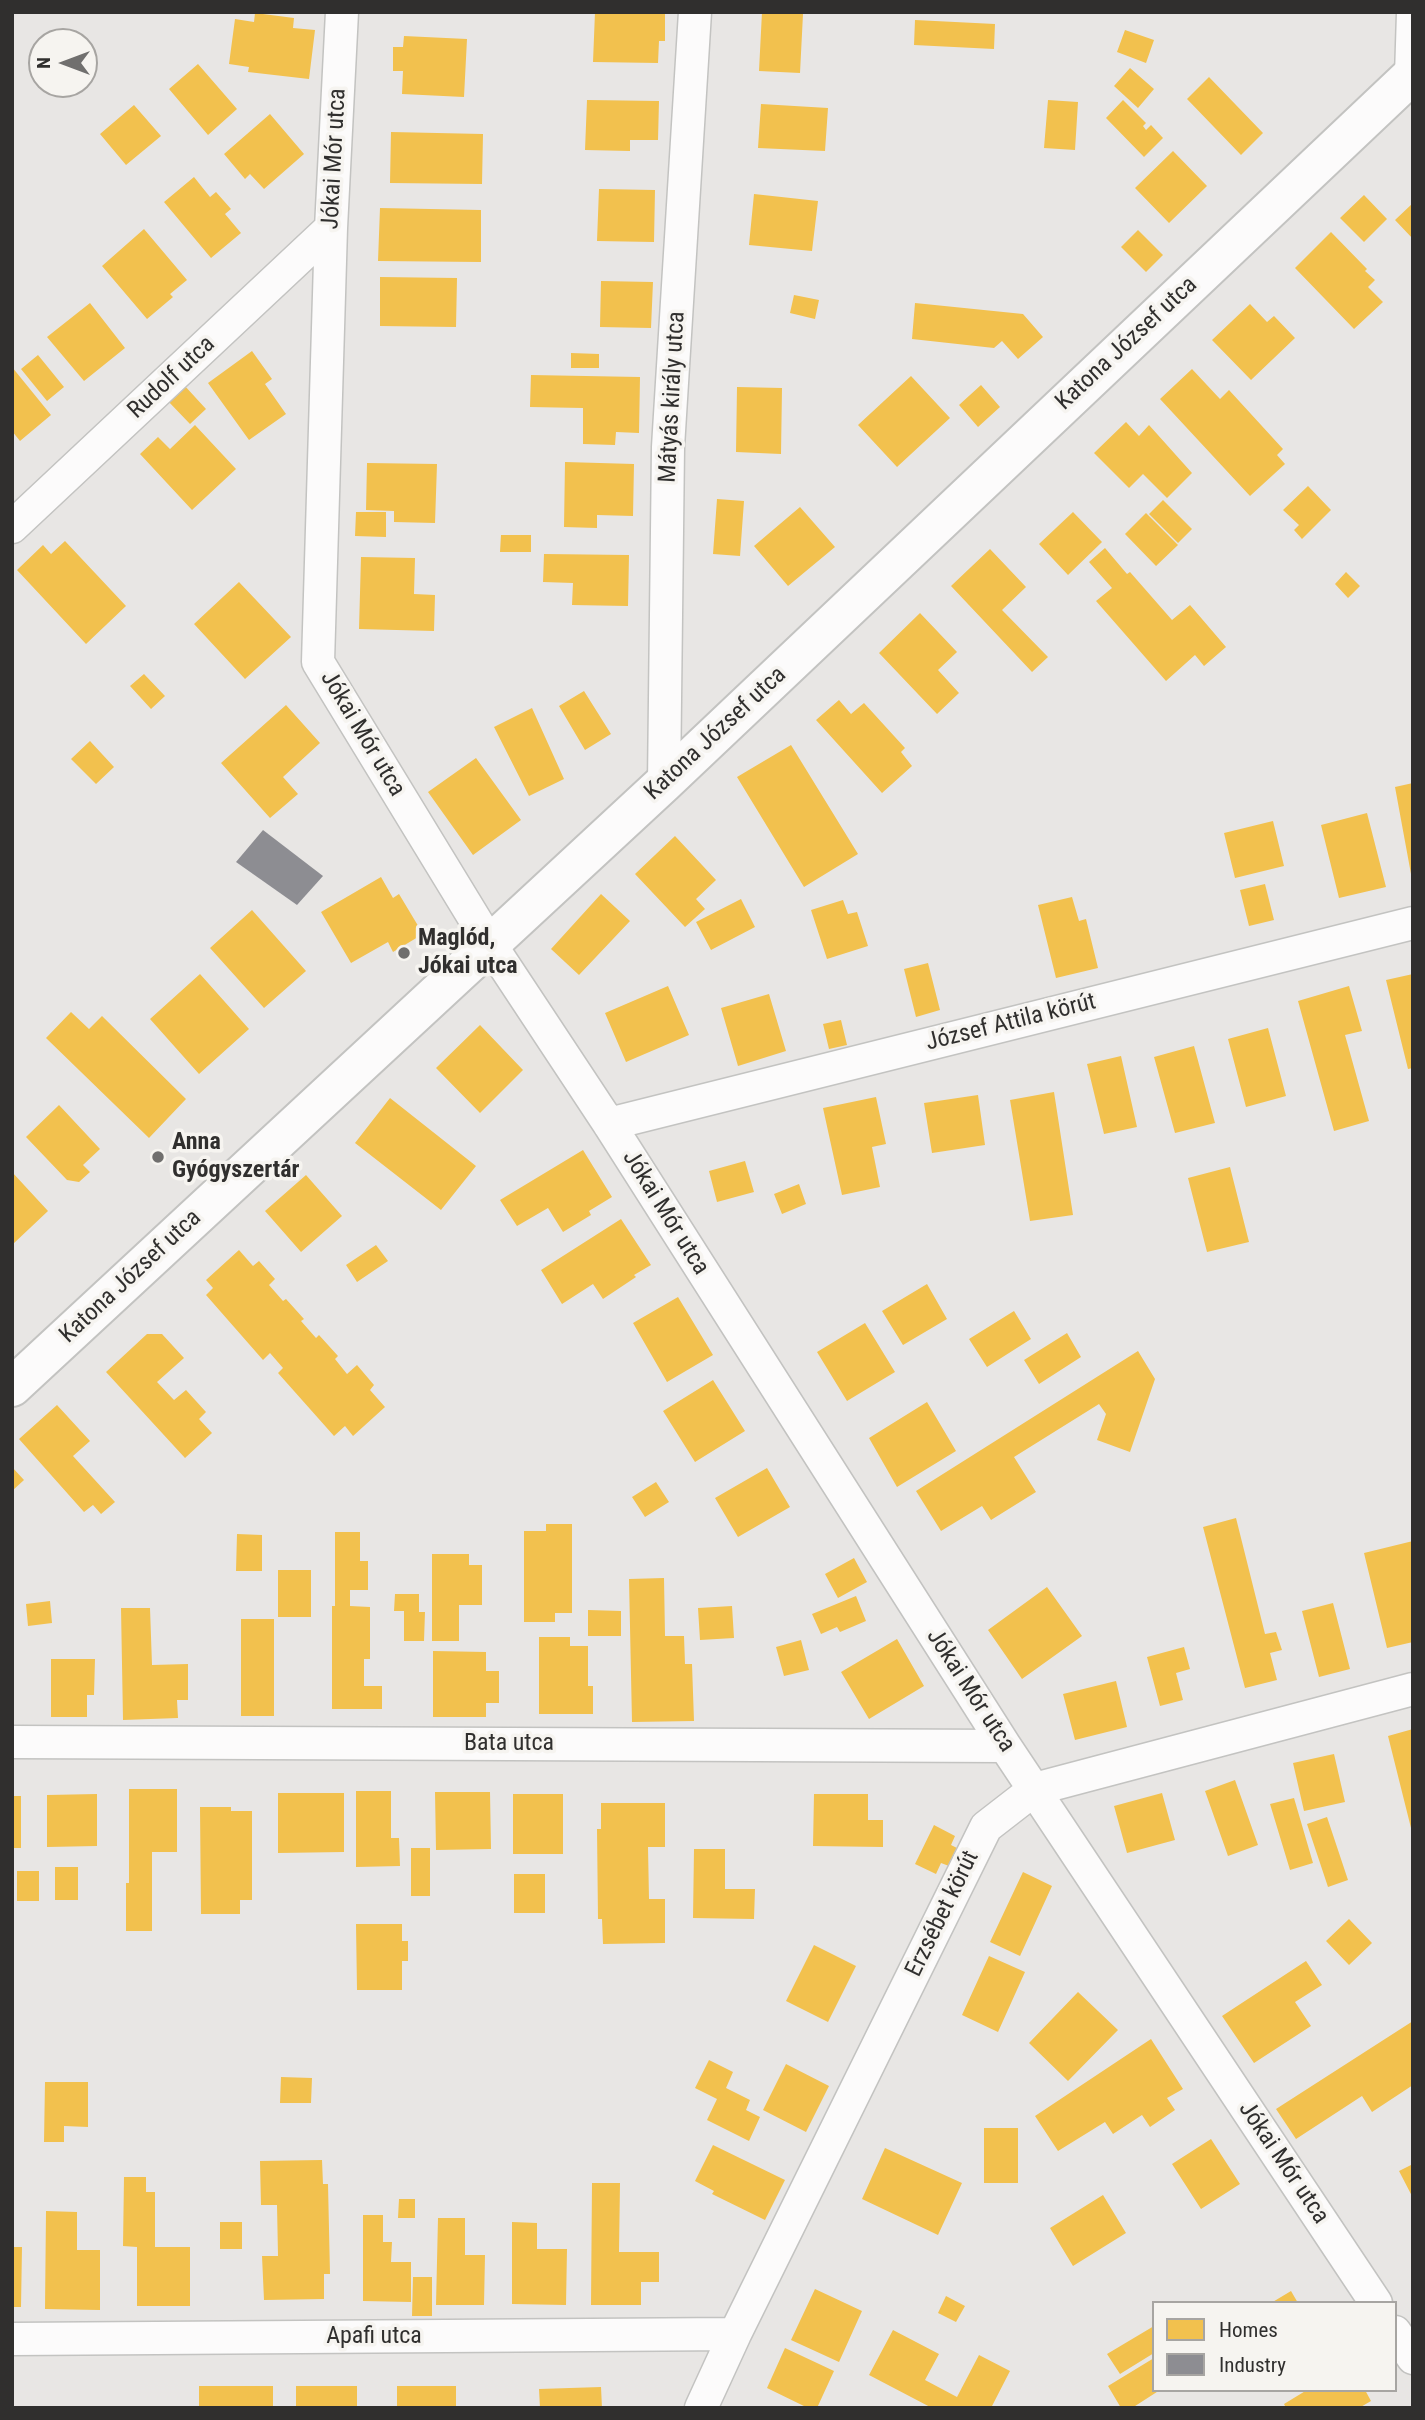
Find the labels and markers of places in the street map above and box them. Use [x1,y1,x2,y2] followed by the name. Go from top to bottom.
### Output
[418,925,518,981] place label: Maglód, Jókai utca
[396,945,412,961] marker: Maglód, Jókai utca
[172,1129,299,1185] place label: Anna Gyógyszertár
[150,1149,166,1165] marker: Anna Gyógyszertár

